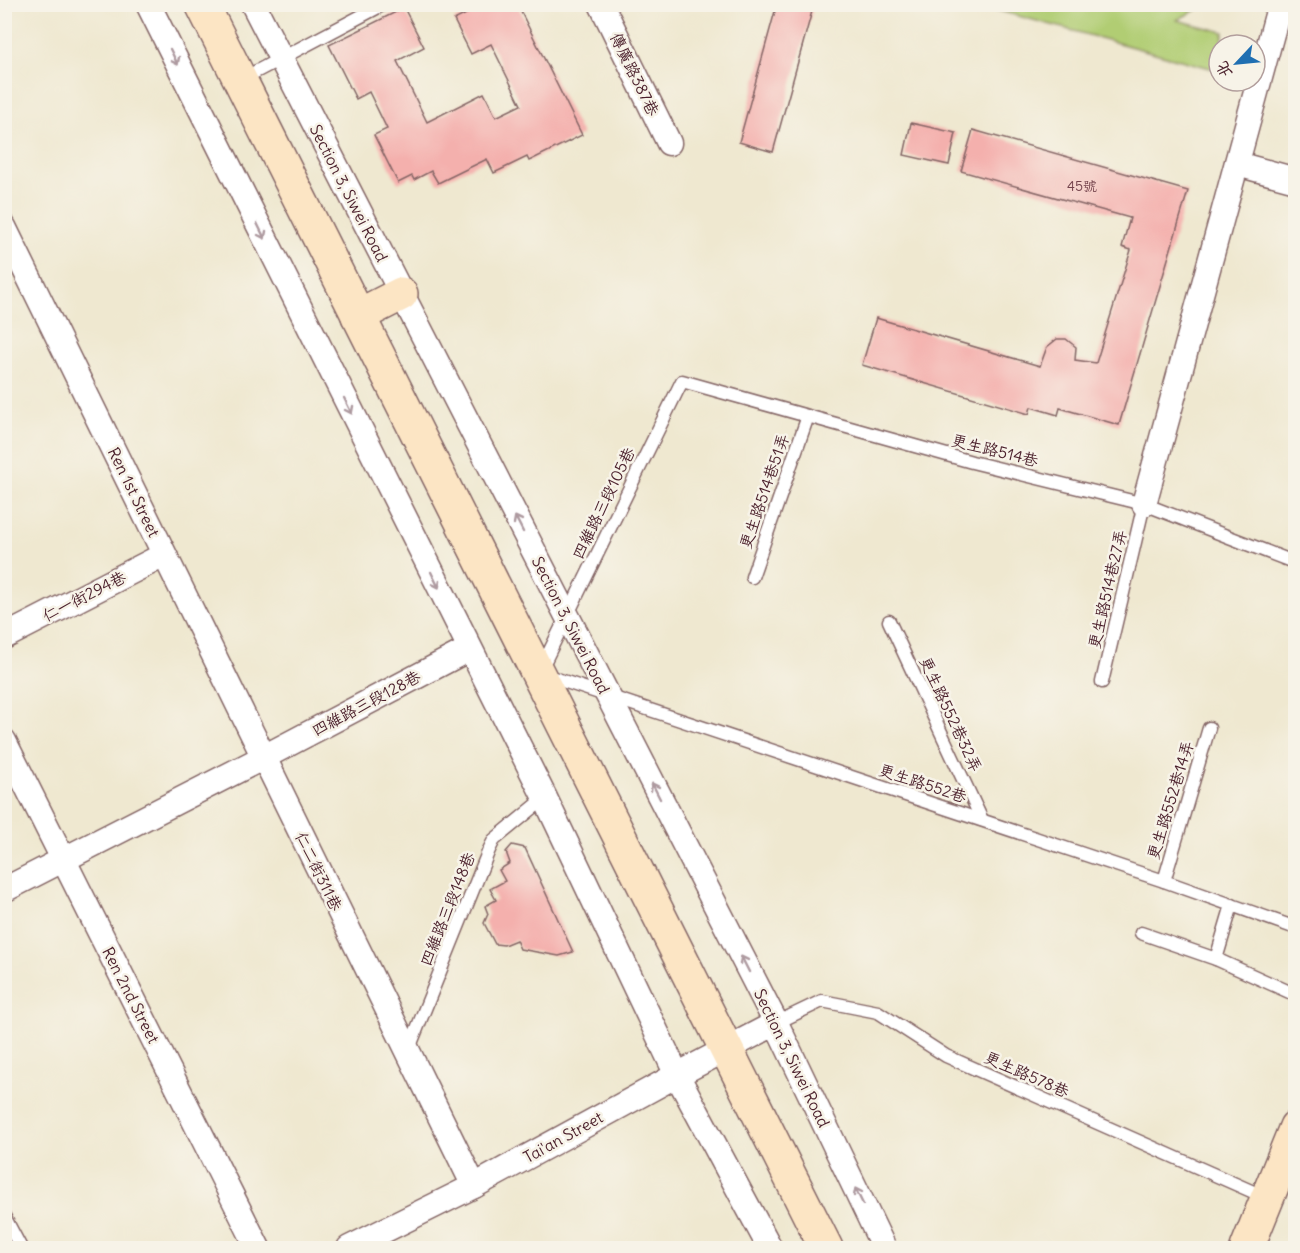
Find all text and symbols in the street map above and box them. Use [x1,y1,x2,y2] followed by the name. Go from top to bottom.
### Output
[606,29,664,119] street label: 傳廣路387巷
[1207,33,1267,93] north arrow
[169,47,180,65] one-way arrow
[1211,58,1236,81] text: 北
[306,121,392,265] street label: Section 3, Siwei Road
[1067,177,1097,195] house number: 45號
[256,222,267,240] one-way arrow
[342,397,354,414] one-way arrow
[949,430,1041,470] street label: 更生路514巷
[735,431,793,551] street label: 更生路514巷51弄
[104,444,165,541] street label: Ren 1st Street
[567,444,639,562] street label: 四維路三段105巷
[512,515,524,533] one-way arrow
[1084,528,1130,650] street label: 更生路514巷27弄
[528,553,614,697] street label: Section 3, Siwei Road
[39,566,129,626] street label: 仁一街294巷
[430,571,441,589] one-way arrow
[916,653,986,775] street label: 更生路552巷32弄
[308,666,424,740] street label: 四維路三段128巷
[1142,738,1198,862] street label: 更生路552巷14弄
[877,759,969,807] street label: 更生路552巷
[650,782,661,800] one-way arrow
[291,828,347,914] street label: 仁二街311巷
[415,849,479,969] street label: 四維路三段148巷
[98,943,164,1047] street label: Ren 2nd Street
[739,956,751,973] one-way arrow
[750,986,834,1130] street label: Section 3, Siwei Road
[982,1047,1072,1101] street label: 更生路578巷
[520,1107,607,1167] street label: Tai'an Street
[852,1187,864,1205] one-way arrow

